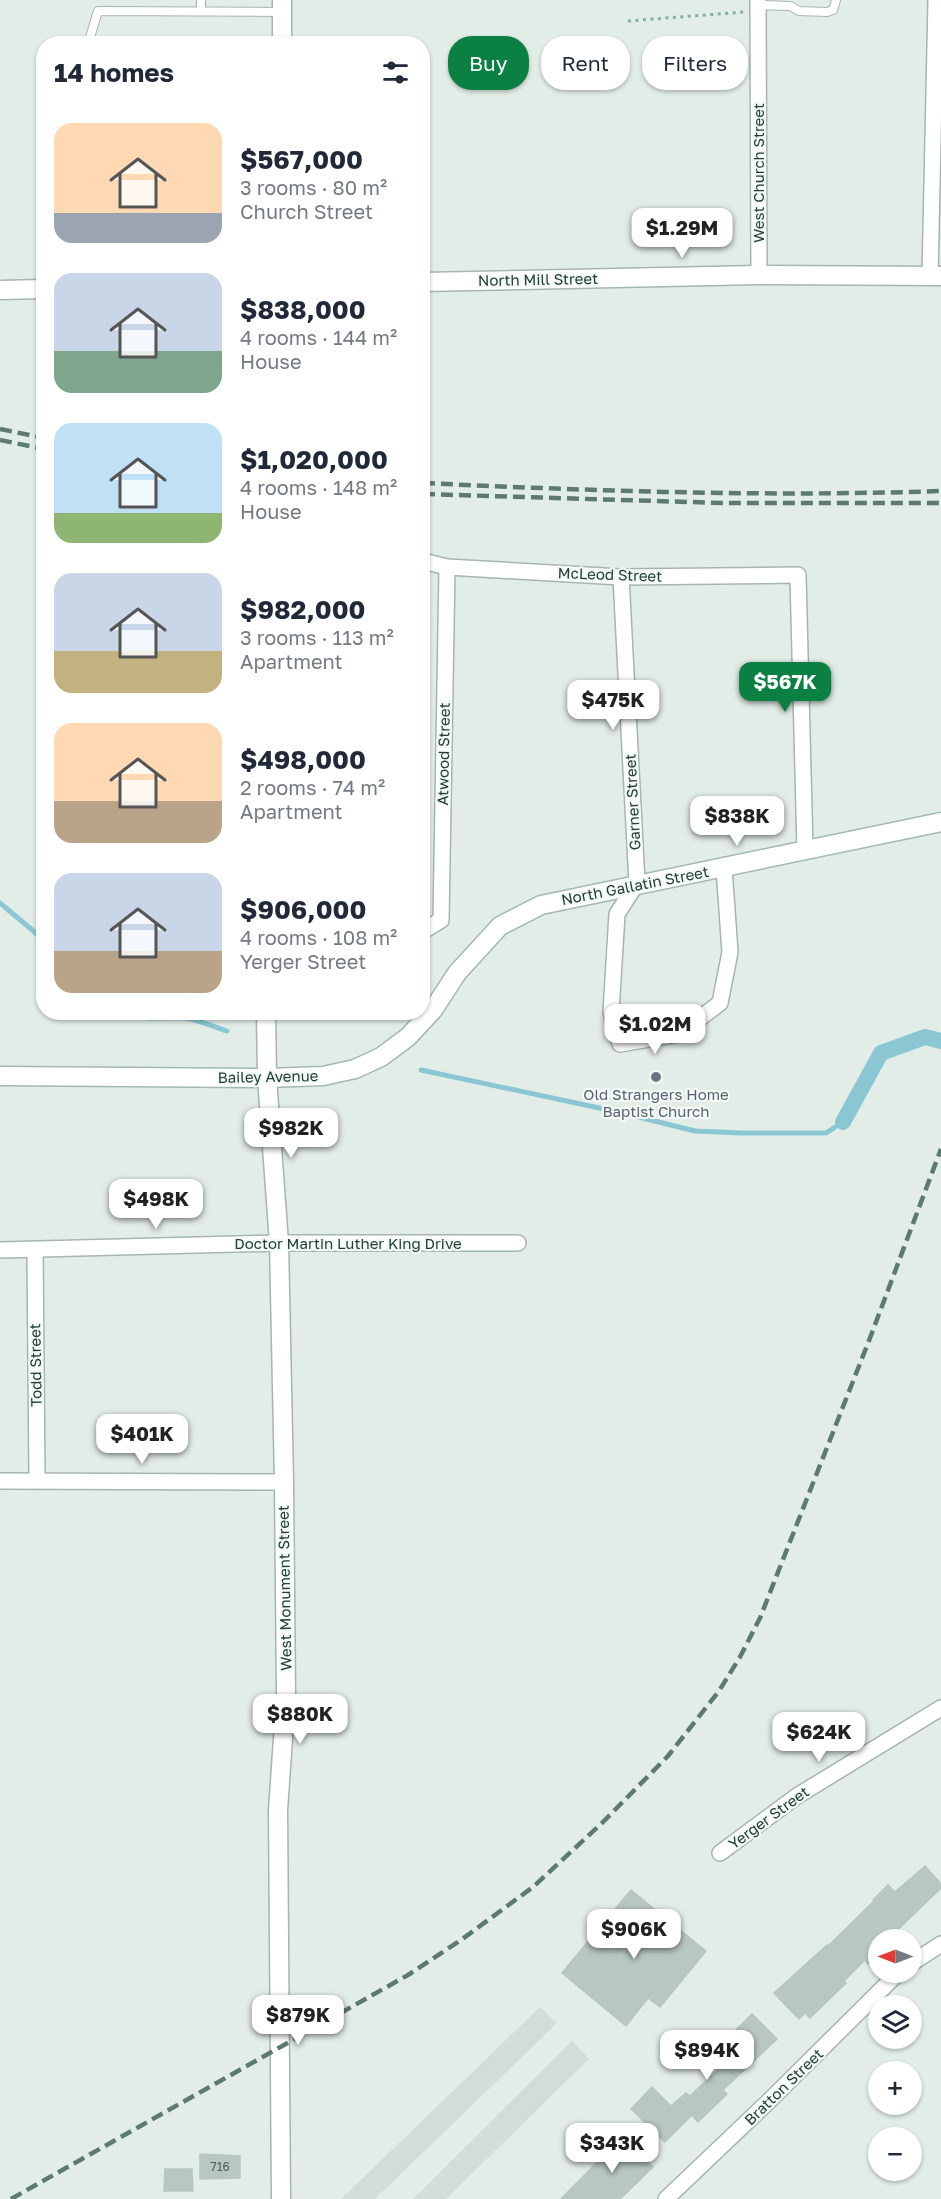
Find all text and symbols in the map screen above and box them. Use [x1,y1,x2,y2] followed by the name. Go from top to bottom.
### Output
[448,36,529,90] chip: Buy
[541,36,630,90] chip: Rent
[642,36,748,90] chip: Filters
[379,56,412,89] icon: filters
[54,57,174,88] text: 14 homes
[749,103,767,243] street label: West Church Street
[240,144,363,175] text: $567,000
[102,147,174,219] icon: home
[240,175,387,199] text: 3 rooms · 80 m²
[240,199,373,223] text: Church Street
[633,208,731,259] pin: $1.29M
[646,215,718,239] text: $1.29M
[478,269,598,289] street label: North Mill Street
[240,294,366,325] text: $838,000
[102,297,174,369] icon: home
[240,325,397,349] text: 4 rooms · 144 m²
[240,349,302,373] text: House
[240,444,388,475] text: $1,020,000
[102,447,174,519] icon: home
[240,475,397,499] text: 4 rooms · 148 m²
[240,499,302,523] text: House
[557,563,663,585] street label: McLeod Street
[240,594,365,625] text: $982,000
[102,597,174,669] icon: home
[240,625,394,649] text: 3 rooms · 113 m²
[240,649,343,673] text: Apartment
[743,662,827,713] pin: $567K
[753,669,817,693] text: $567K
[571,680,655,731] pin: $475K
[581,687,645,711] text: $475K
[433,702,453,806] street label: Atwood Street
[240,744,366,775] text: $498,000
[102,747,174,819] icon: home
[620,753,644,851] street label: Garner Street
[240,775,385,799] text: 2 rooms · 74 m²
[695,796,779,847] pin: $838K
[240,799,343,823] text: Apartment
[704,803,770,827] text: $838K
[560,862,710,908] street label: North Gallatin Street
[240,894,366,925] text: $906,000
[102,897,174,969] icon: home
[240,925,397,949] text: 4 rooms · 108 m²
[240,949,366,973] text: Yerger Street
[606,1004,704,1055] pin: $1.02M
[618,1011,692,1035] text: $1.02M
[217,1066,319,1086] street label: Bailey Avenue
[649,1070,663,1084] marker: Old Strangers Home Baptist Church
[583,1085,729,1120] place label: Old Strangers Home Baptist Church
[249,1108,333,1159] pin: $982K
[258,1115,324,1139] text: $982K
[114,1179,198,1230] pin: $498K
[123,1186,189,1210] text: $498K
[234,1234,462,1252] street label: Doctor Martin Luther King Drive
[25,1323,45,1407] street label: Todd Street
[100,1414,184,1465] pin: $401K
[110,1421,174,1445] text: $401K
[274,1505,294,1671] street label: West Monument Street
[258,1694,342,1745] pin: $880K
[267,1701,333,1725] text: $880K
[777,1712,861,1763] pin: $624K
[786,1719,852,1743] text: $624K
[725,1782,812,1852] street label: Yerger Street
[592,1909,676,1960] pin: $906K
[601,1916,667,1940] text: $906K
[868,1929,922,1983] north arrow
[868,1929,922,2181] map controls
[256,1995,340,2046] pin: $879K
[868,1995,922,2049] button: layers
[266,2002,330,2026] text: $879K
[665,2030,749,2081] pin: $894K
[674,2037,740,2061] text: $894K
[740,2044,826,2128] street label: Bratton Street
[868,2061,922,2115] button: +
[570,2123,654,2174] pin: $343K
[868,2127,922,2181] button: −
[580,2130,644,2154] text: $343K
[210,2159,230,2174] house number: 716

